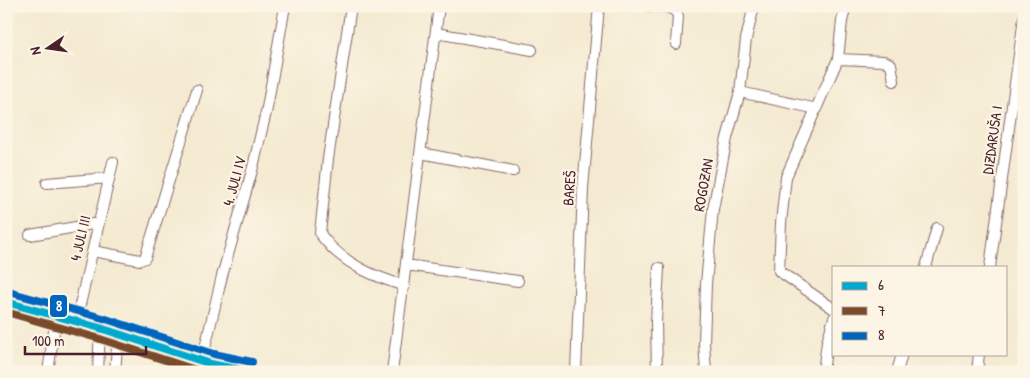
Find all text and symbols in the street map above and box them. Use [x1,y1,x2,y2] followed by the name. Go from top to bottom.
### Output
[22,22,72,72] north arrow
[25,45,45,57] text: N
[977,104,1007,176] street label: DIZDARUŠA I
[217,153,251,208] street label: 4. JULI IV
[688,157,718,213] street label: ROGOZAN
[557,170,581,206] street label: BAREŠ
[65,213,95,263] street label: 4 JULI III
[832,266,1008,356] legend
[878,274,884,295] text: 6
[49,294,68,318] line badge: 8
[56,296,62,315] text: 8
[878,300,885,321] text: 7
[25,323,146,355] scale bar
[878,324,885,345] text: 8
[32,330,65,351] text: 100 m

